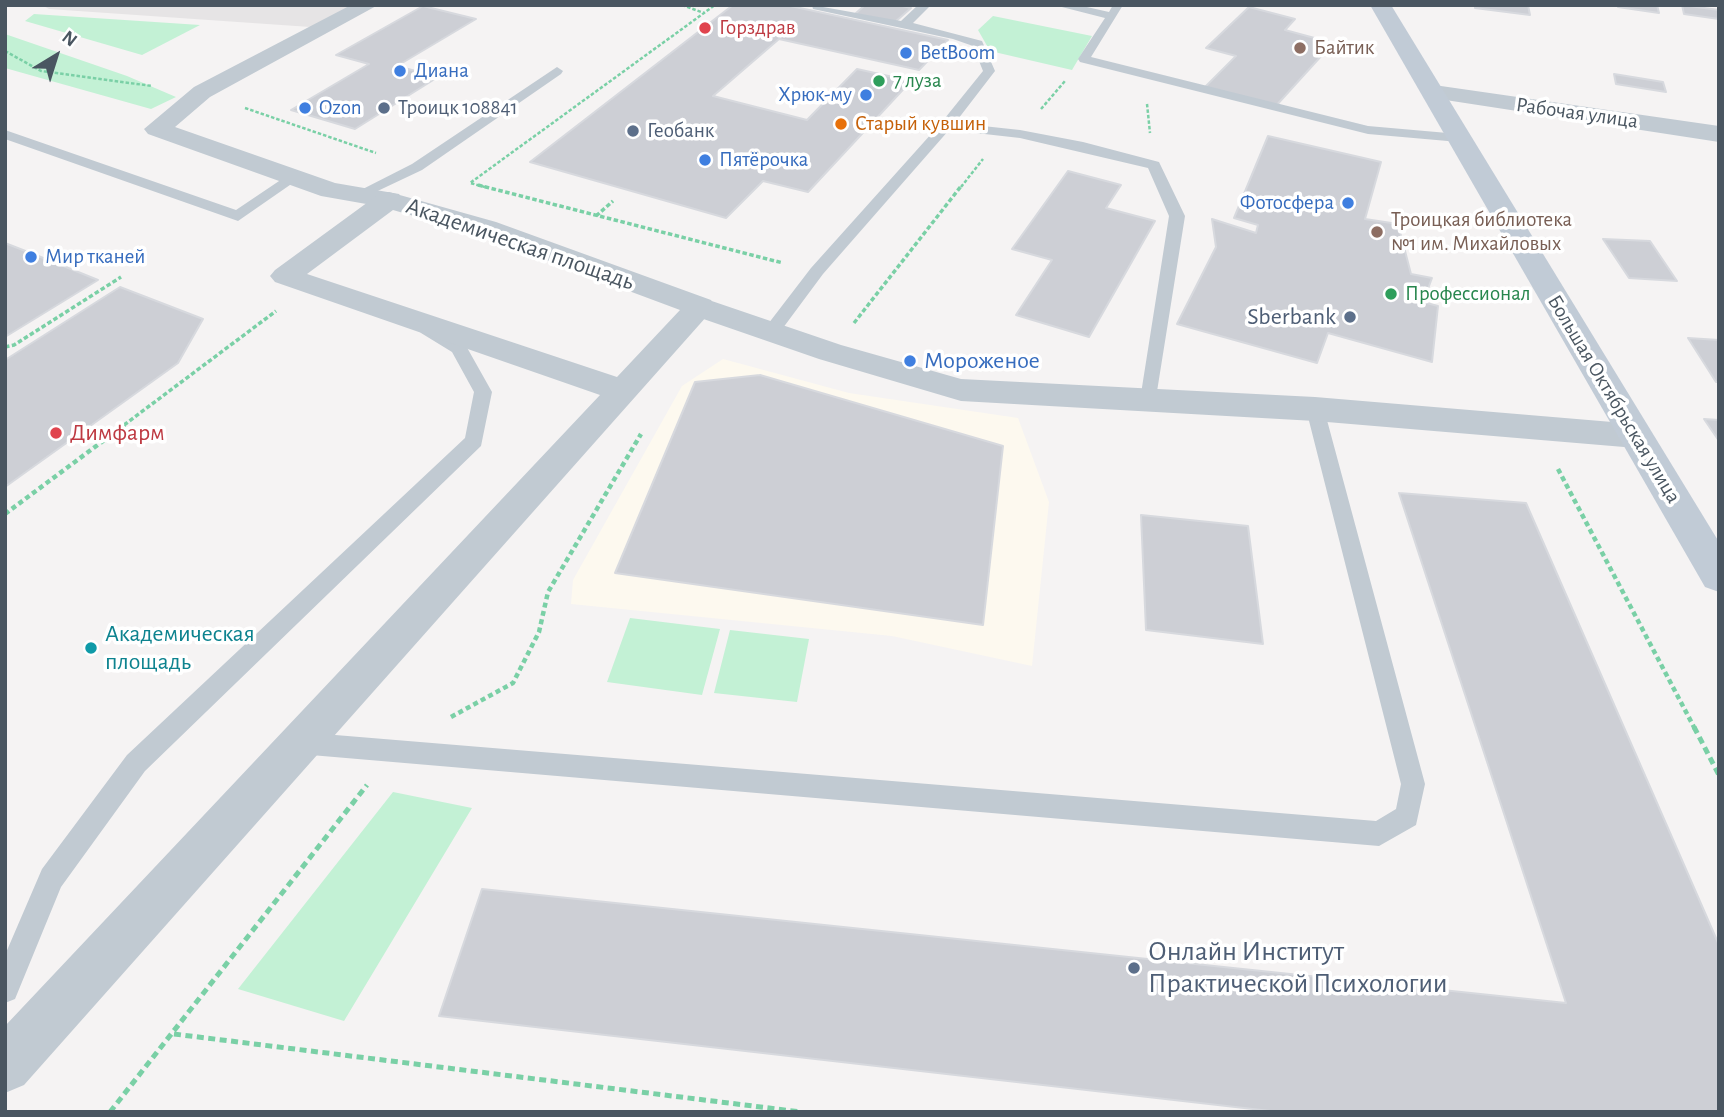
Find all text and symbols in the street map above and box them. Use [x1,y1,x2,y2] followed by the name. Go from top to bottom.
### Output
[719,15,796,41] place label: Горздрав
[697,20,713,36] marker: Горздрав
[21,21,91,91] north arrow
[58,28,80,51] text: N
[1314,35,1374,61] place label: Байтик
[920,40,995,66] place label: BetBoom
[1292,40,1308,56] marker: Байтик
[898,45,914,61] marker: BetBoom
[414,58,469,84] place label: Диана
[392,63,408,79] marker: Диана
[893,68,942,94] place label: 7 луза
[871,73,887,89] marker: 7 луза
[778,82,852,108] place label: Хрюк-му
[858,87,874,103] marker: Хрюк-му
[1514,92,1640,134] street label: Рабочая улица
[319,95,362,121] place label: Ozon
[398,95,518,121] place label: Троицк 108841
[297,100,313,116] marker: Ozon
[376,100,392,116] marker: Троицк 108841
[855,111,986,137] place label: Старый кувшин
[833,116,849,132] marker: Старый кувшин
[647,118,714,144] place label: Геобанк
[625,123,641,139] marker: Геобанк
[719,147,808,173] place label: Пятёрочка
[697,152,713,168] marker: Пятёрочка
[1240,190,1334,216] place label: Фотосфера
[402,191,638,297] street label: Академическая площадь
[1340,195,1356,211] marker: Фотосфера
[1391,207,1572,257] place label: Троицкая библиотека №1 им. Михайловых
[1369,224,1385,240] marker: Троицкая библиотека №1 им. Михайловых
[45,244,145,270] place label: Мир тканей
[23,249,39,265] marker: Мир тканей
[1405,281,1531,307] place label: Профессионал
[1383,286,1399,302] marker: Профессионал
[1542,290,1686,508] street label: Большая Октябрьская улица
[1247,303,1336,331] place label: Sberbank
[1342,309,1358,325] marker: Sberbank
[924,347,1040,375] place label: Мороженое
[902,353,918,369] marker: Мороженое
[70,419,165,447] place label: Димфарм
[48,425,64,441] marker: Димфарм
[105,620,255,676] place label: Академическая площадь
[83,640,99,656] marker: Академическая площадь
[1148,935,1448,1001] place label: Онлайн Институт Практической Психологии
[1126,960,1142,976] marker: Онлайн Институт Практической Психологии

